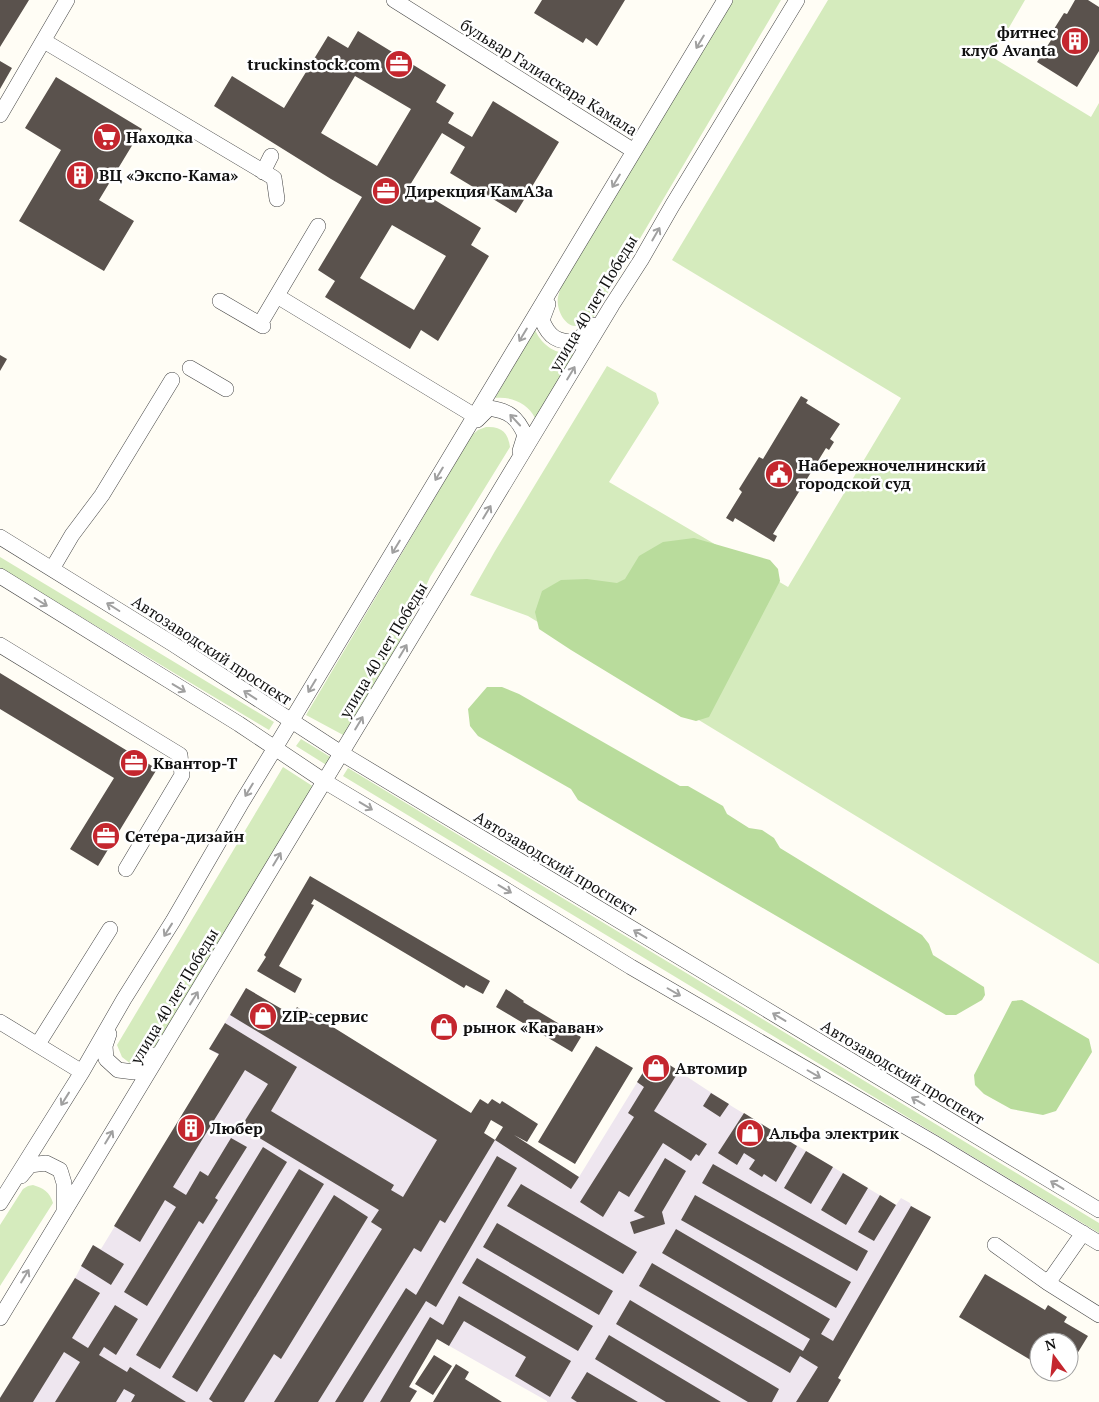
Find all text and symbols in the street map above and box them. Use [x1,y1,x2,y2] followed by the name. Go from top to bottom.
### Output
[456,13,642,141] street label: бульвар Галиаскара Камала
[961,21,1056,61] place label: фитнес клуб Avanta
[1060,26,1090,56] building icon: фитнес клуб Avanta
[694,34,704,48] one-way arrow
[384,49,414,79] office icon: truckinstock.com
[247,53,380,75] place label: truckinstock.com
[92,122,122,152] supermarket icon: Находка
[126,126,193,148] place label: Находка
[65,160,95,190] building icon: ВЦ «Экспо-Кама»
[99,164,238,186] place label: ВЦ «Экспо-Кама»
[610,173,620,187] one-way arrow
[371,176,401,206] office icon: Дирекция КамАЗа
[405,180,553,202] place label: Дирекция КамАЗа
[651,228,661,242] one-way arrow
[543,231,642,376] street label: улица 40 лет Победы
[518,328,528,342] one-way arrow
[567,366,577,380] one-way arrow
[509,414,521,426] one-way arrow
[798,454,986,494] place label: Набережночелнинский городской суд
[764,459,794,489] public building icon: Набережночелнинский городской суд
[434,467,444,481] one-way arrow
[482,505,492,519] one-way arrow
[390,539,400,553] one-way arrow
[333,578,432,723] street label: улица 40 лет Победы
[128,590,296,710] street label: Автозаводский проспект
[34,597,48,607] one-way arrow
[107,602,121,612] one-way arrow
[398,644,408,658] one-way arrow
[306,679,316,693] one-way arrow
[172,683,186,693] one-way arrow
[244,689,258,699] one-way arrow
[354,716,365,730] one-way arrow
[119,748,149,778] office icon: Квантор-Т
[153,752,238,774] place label: Квантор-Т
[244,782,254,796] one-way arrow
[358,801,372,811] one-way arrow
[470,805,642,921] street label: Автозаводский проспект
[91,821,121,851] office icon: Сетера-дизайн
[125,825,245,847] place label: Сетера-дизайн
[272,852,282,866] one-way arrow
[498,884,512,895] one-way arrow
[162,923,172,937] one-way arrow
[124,924,223,1069] street label: улица 40 лет Победы
[633,928,647,938] one-way arrow
[666,988,680,998] one-way arrow
[189,992,199,1006] one-way arrow
[248,1001,278,1031] shop icon: ZIP-сервис
[282,1005,368,1027] place label: ZIP-сервис
[429,1012,459,1042] shop icon: рынок «Караван»
[772,1012,786,1022] one-way arrow
[817,1014,989,1130] street label: Автозаводский проспект
[463,1016,604,1038] place label: рынок «Караван»
[641,1053,671,1083] shop icon: Автомир
[675,1057,747,1079] place label: Автомир
[807,1069,821,1079] one-way arrow
[60,1091,70,1105] one-way arrow
[911,1096,925,1107] one-way arrow
[176,1113,206,1143] building icon: Любер
[209,1117,263,1139] place label: Любер
[735,1118,765,1148] shop icon: Альфа электрик
[769,1122,899,1144] place label: Альфа электрик
[105,1131,115,1145] one-way arrow
[1051,1179,1065,1189] one-way arrow
[21,1270,31,1284] one-way arrow
[1029,1332,1079,1382] north arrow
[1043,1333,1058,1355] text: N

